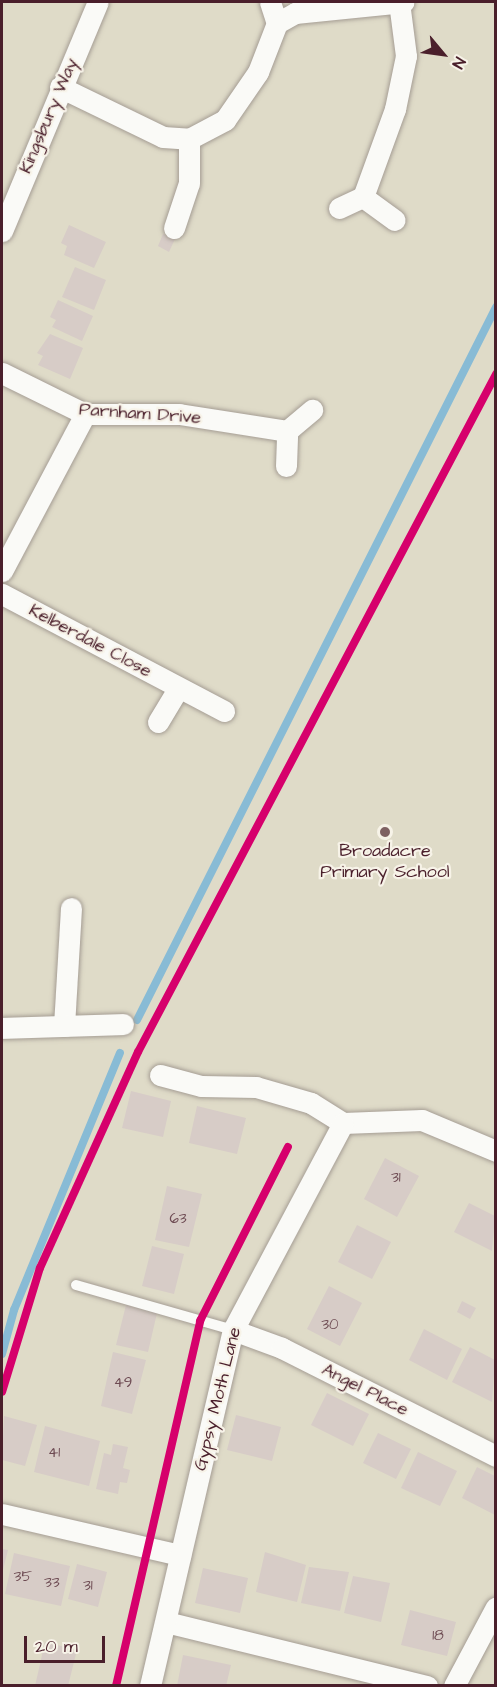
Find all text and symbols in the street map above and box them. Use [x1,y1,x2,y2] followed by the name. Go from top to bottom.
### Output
[413,24,473,84] north arrow
[447,53,471,72] text: N
[15,55,83,177] street label: Kingsbury Way
[78,399,202,429] street label: Parnham Drive
[25,600,155,682] street label: Kelberdale Close
[378,825,392,839] marker: Broadacre Primary School
[320,841,450,884] place label: Broadacre Primary School
[391,1169,401,1187] house number: 31
[169,1210,187,1228] house number: 63
[321,1316,339,1334] house number: 30
[190,1325,246,1473] street label: Gypsy Moth Lane
[318,1359,412,1421] street label: Angel Place
[114,1374,132,1392] house number: 49
[48,1444,60,1462] house number: 41
[14,1568,32,1586] house number: 35
[44,1574,60,1592] house number: 33
[83,1577,93,1595] house number: 31
[27,1624,108,1662] scale bar
[432,1627,444,1645] house number: 18
[35,1634,78,1659] text: 20 m

